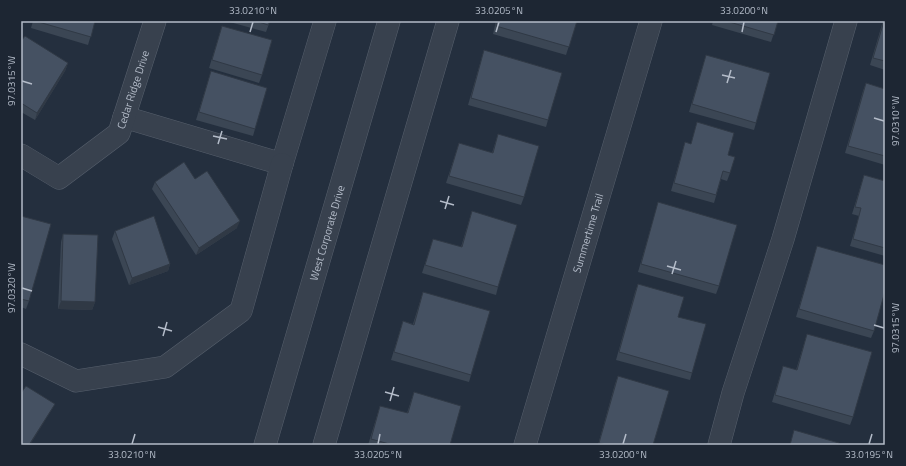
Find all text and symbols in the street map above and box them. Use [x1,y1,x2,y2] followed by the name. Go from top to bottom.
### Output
[229,3,277,18] text: 33.0210°N
[475,3,523,18] text: 33.0205°N
[720,3,768,18] text: 33.0200°N
[113,48,153,131] street label: Cedar Ridge Drive
[4,56,19,106] text: 97.0315°W
[888,96,903,146] text: 97.0310°W
[305,183,349,283] street label: West Corporate Drive
[569,191,607,275] street label: Summertime Trail
[4,263,19,313] text: 97.0320°W
[888,303,903,353] text: 97.0315°W
[108,447,156,462] text: 33.0210°N
[354,447,402,462] text: 33.0205°N
[599,447,647,462] text: 33.0200°N
[845,447,893,462] text: 33.0195°N

